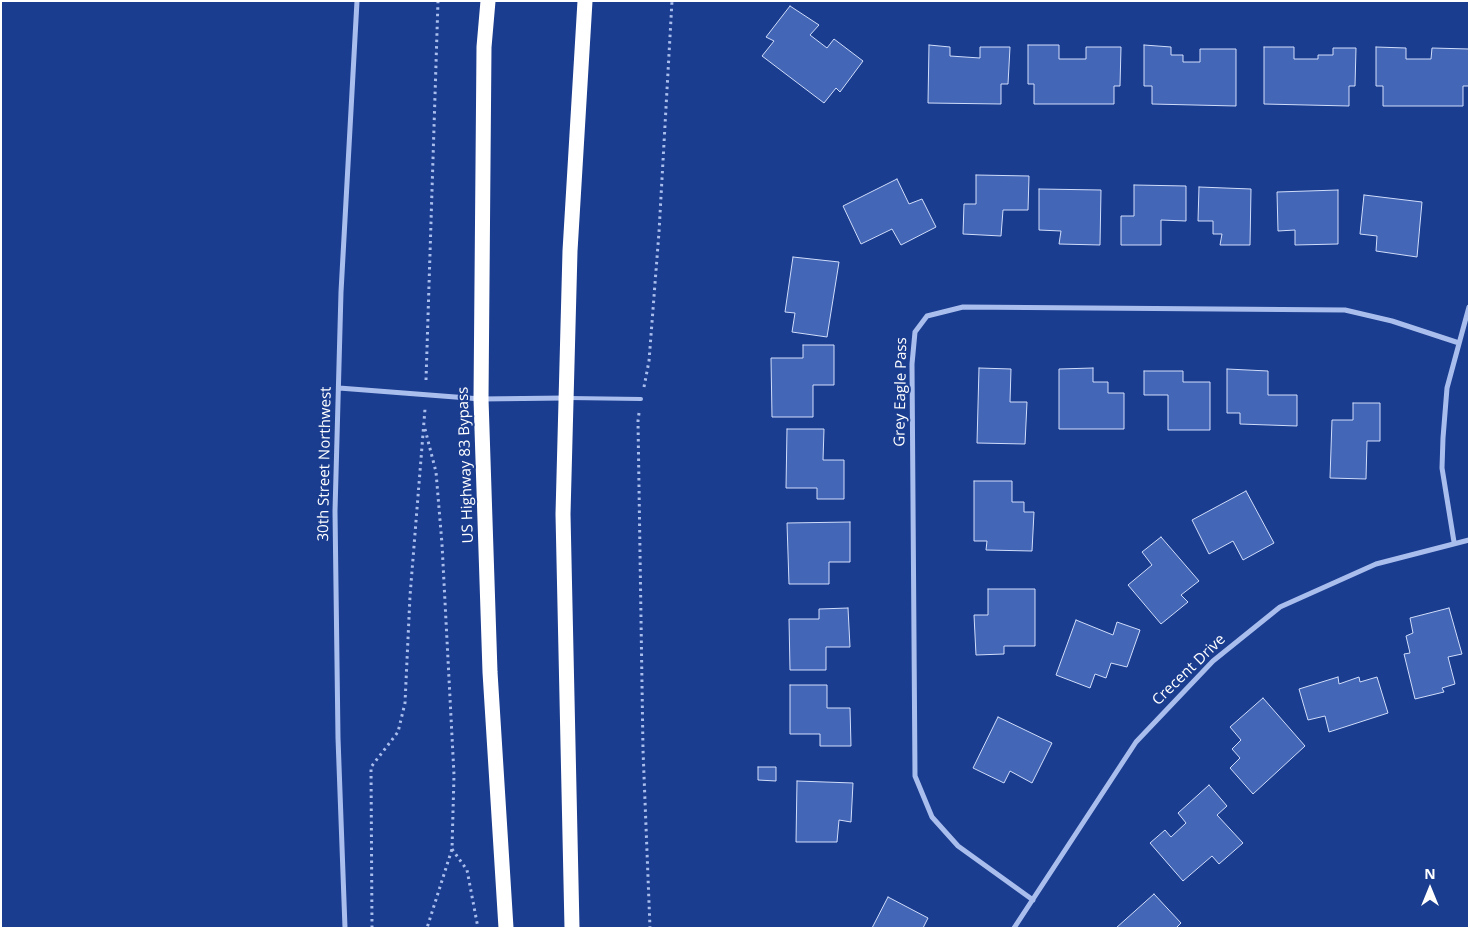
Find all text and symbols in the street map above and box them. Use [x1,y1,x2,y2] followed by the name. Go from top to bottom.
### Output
[891,337,911,447] street label: Grey Eagle Pass
[315,386,335,542] street label: 30th Street Northwest
[454,386,478,544] street label: US Highway 83 Bypass
[1149,631,1229,709] street label: Crecent Drive
[1405,864,1455,914] north arrow
[1424,864,1436,883] text: N

